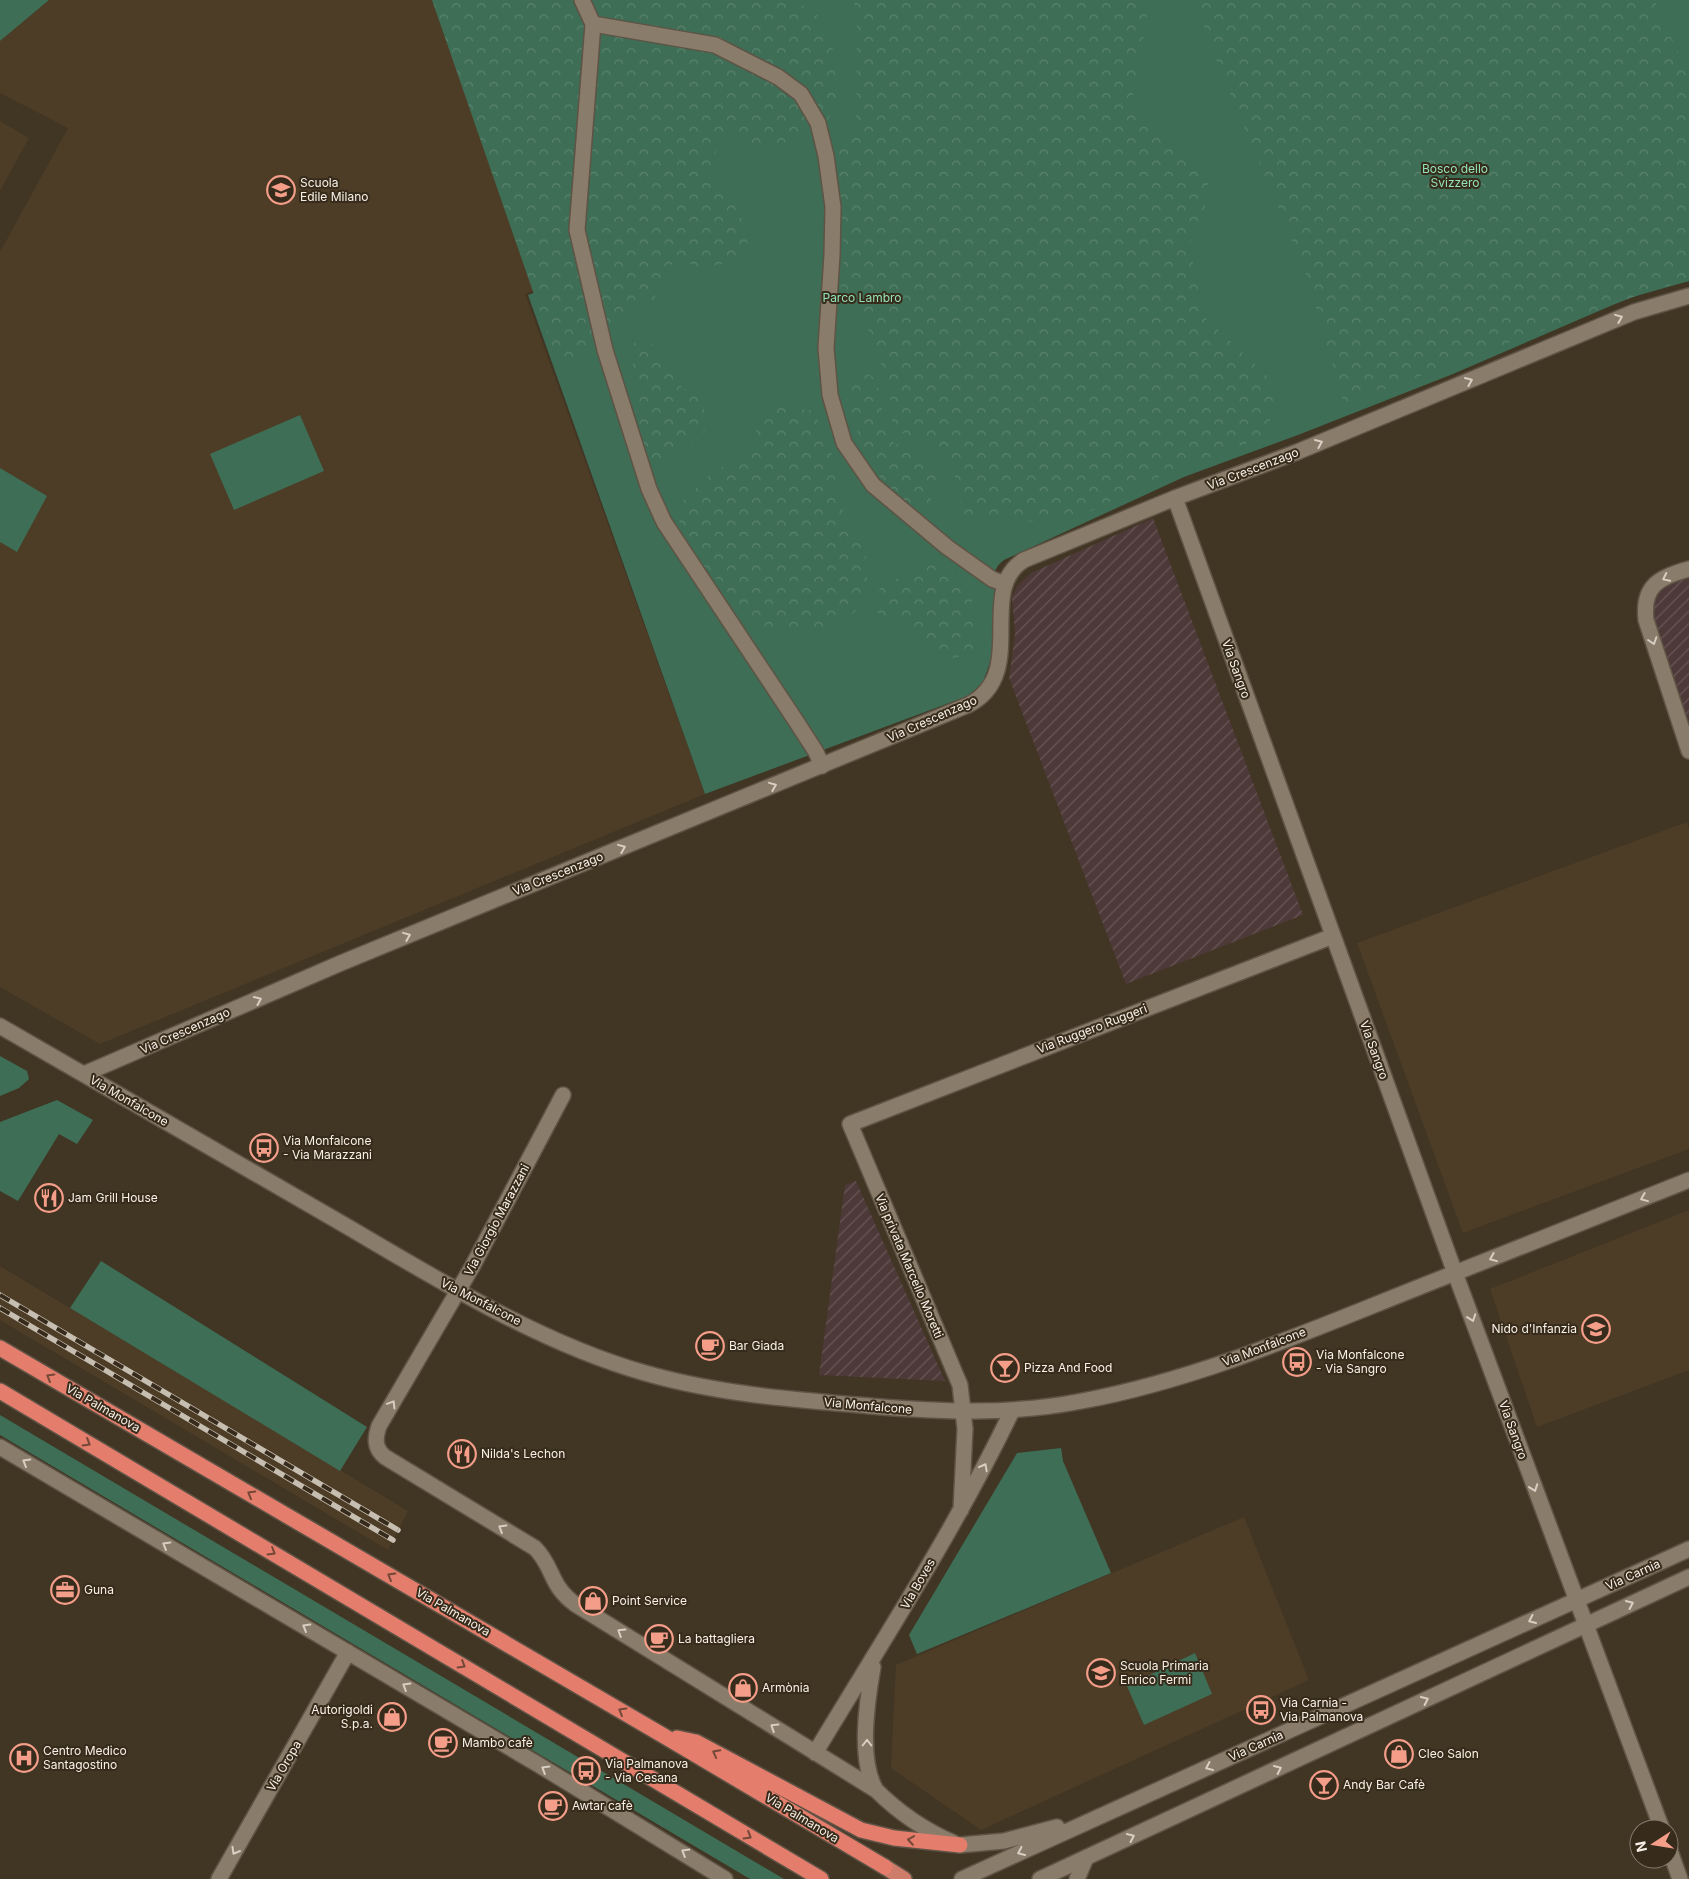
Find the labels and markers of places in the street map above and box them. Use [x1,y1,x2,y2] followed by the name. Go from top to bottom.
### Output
[266,175,296,205] school or university icon: Scuola Edile Milano
[300,175,368,204] place label: Scuola Edile Milano
[249,1133,279,1163] bus stop icon: Via Monfalcone - Via Marazzani
[283,1133,372,1162] place label: Via Monfalcone - Via Marazzani
[34,1183,64,1213] restaurant icon: Jam Grill House
[68,1190,158,1205] place label: Jam Grill House
[1581,1314,1611,1344] school or university icon: Nido d'Infanzia
[1492,1321,1577,1336] place label: Nido d'Infanzia
[695,1331,725,1361] cafe icon: Bar Giada
[729,1338,784,1353] place label: Bar Giada
[1282,1347,1312,1377] bus stop icon: Via Monfalcone - Via Sangro
[1316,1347,1404,1376] place label: Via Monfalcone - Via Sangro
[990,1353,1020,1383] bar icon: Pizza And Food
[1024,1360,1112,1375] place label: Pizza And Food
[447,1439,477,1469] restaurant icon: Nilda's Lechon
[481,1446,565,1461] place label: Nilda's Lechon
[50,1575,80,1605] office icon: Guna
[84,1582,114,1597] place label: Guna
[578,1586,608,1616] shop icon: Point Service
[612,1593,687,1608] place label: Point Service
[644,1624,674,1654] cafe icon: La battagliera
[678,1631,755,1646] place label: La battagliera
[1086,1658,1116,1688] school or university icon: Scuola Primaria Enrico Fermi
[1120,1658,1209,1687] place label: Scuola Primaria Enrico Fermi
[728,1673,758,1703] shop icon: Armònia
[762,1680,809,1695] place label: Armònia
[1246,1695,1276,1725] bus stop icon: Via Carnia - Via Palmanova
[1280,1695,1363,1724] place label: Via Carnia - Via Palmanova
[311,1702,373,1731] place label: Autorigoldi S.p.a.
[377,1702,407,1732] shop icon: Autorigoldi S.p.a.
[428,1728,458,1758] cafe icon: Mambo cafè
[462,1735,533,1750] place label: Mambo cafè
[1384,1739,1414,1769] shop icon: Cleo Salon
[9,1743,39,1773] hospital icon: Centro Medico Santagostino
[43,1743,127,1772] place label: Centro Medico Santagostino
[1418,1746,1479,1761] place label: Cleo Salon
[571,1756,601,1786] bus stop icon: Via Palmanova - Via Cesana
[605,1756,688,1785] place label: Via Palmanova - Via Cesana
[1309,1770,1339,1800] bar icon: Andy Bar Cafè
[1343,1777,1425,1792] place label: Andy Bar Cafè
[538,1791,568,1821] cafe icon: Awtar cafè
[572,1798,633,1813] place label: Awtar cafè

